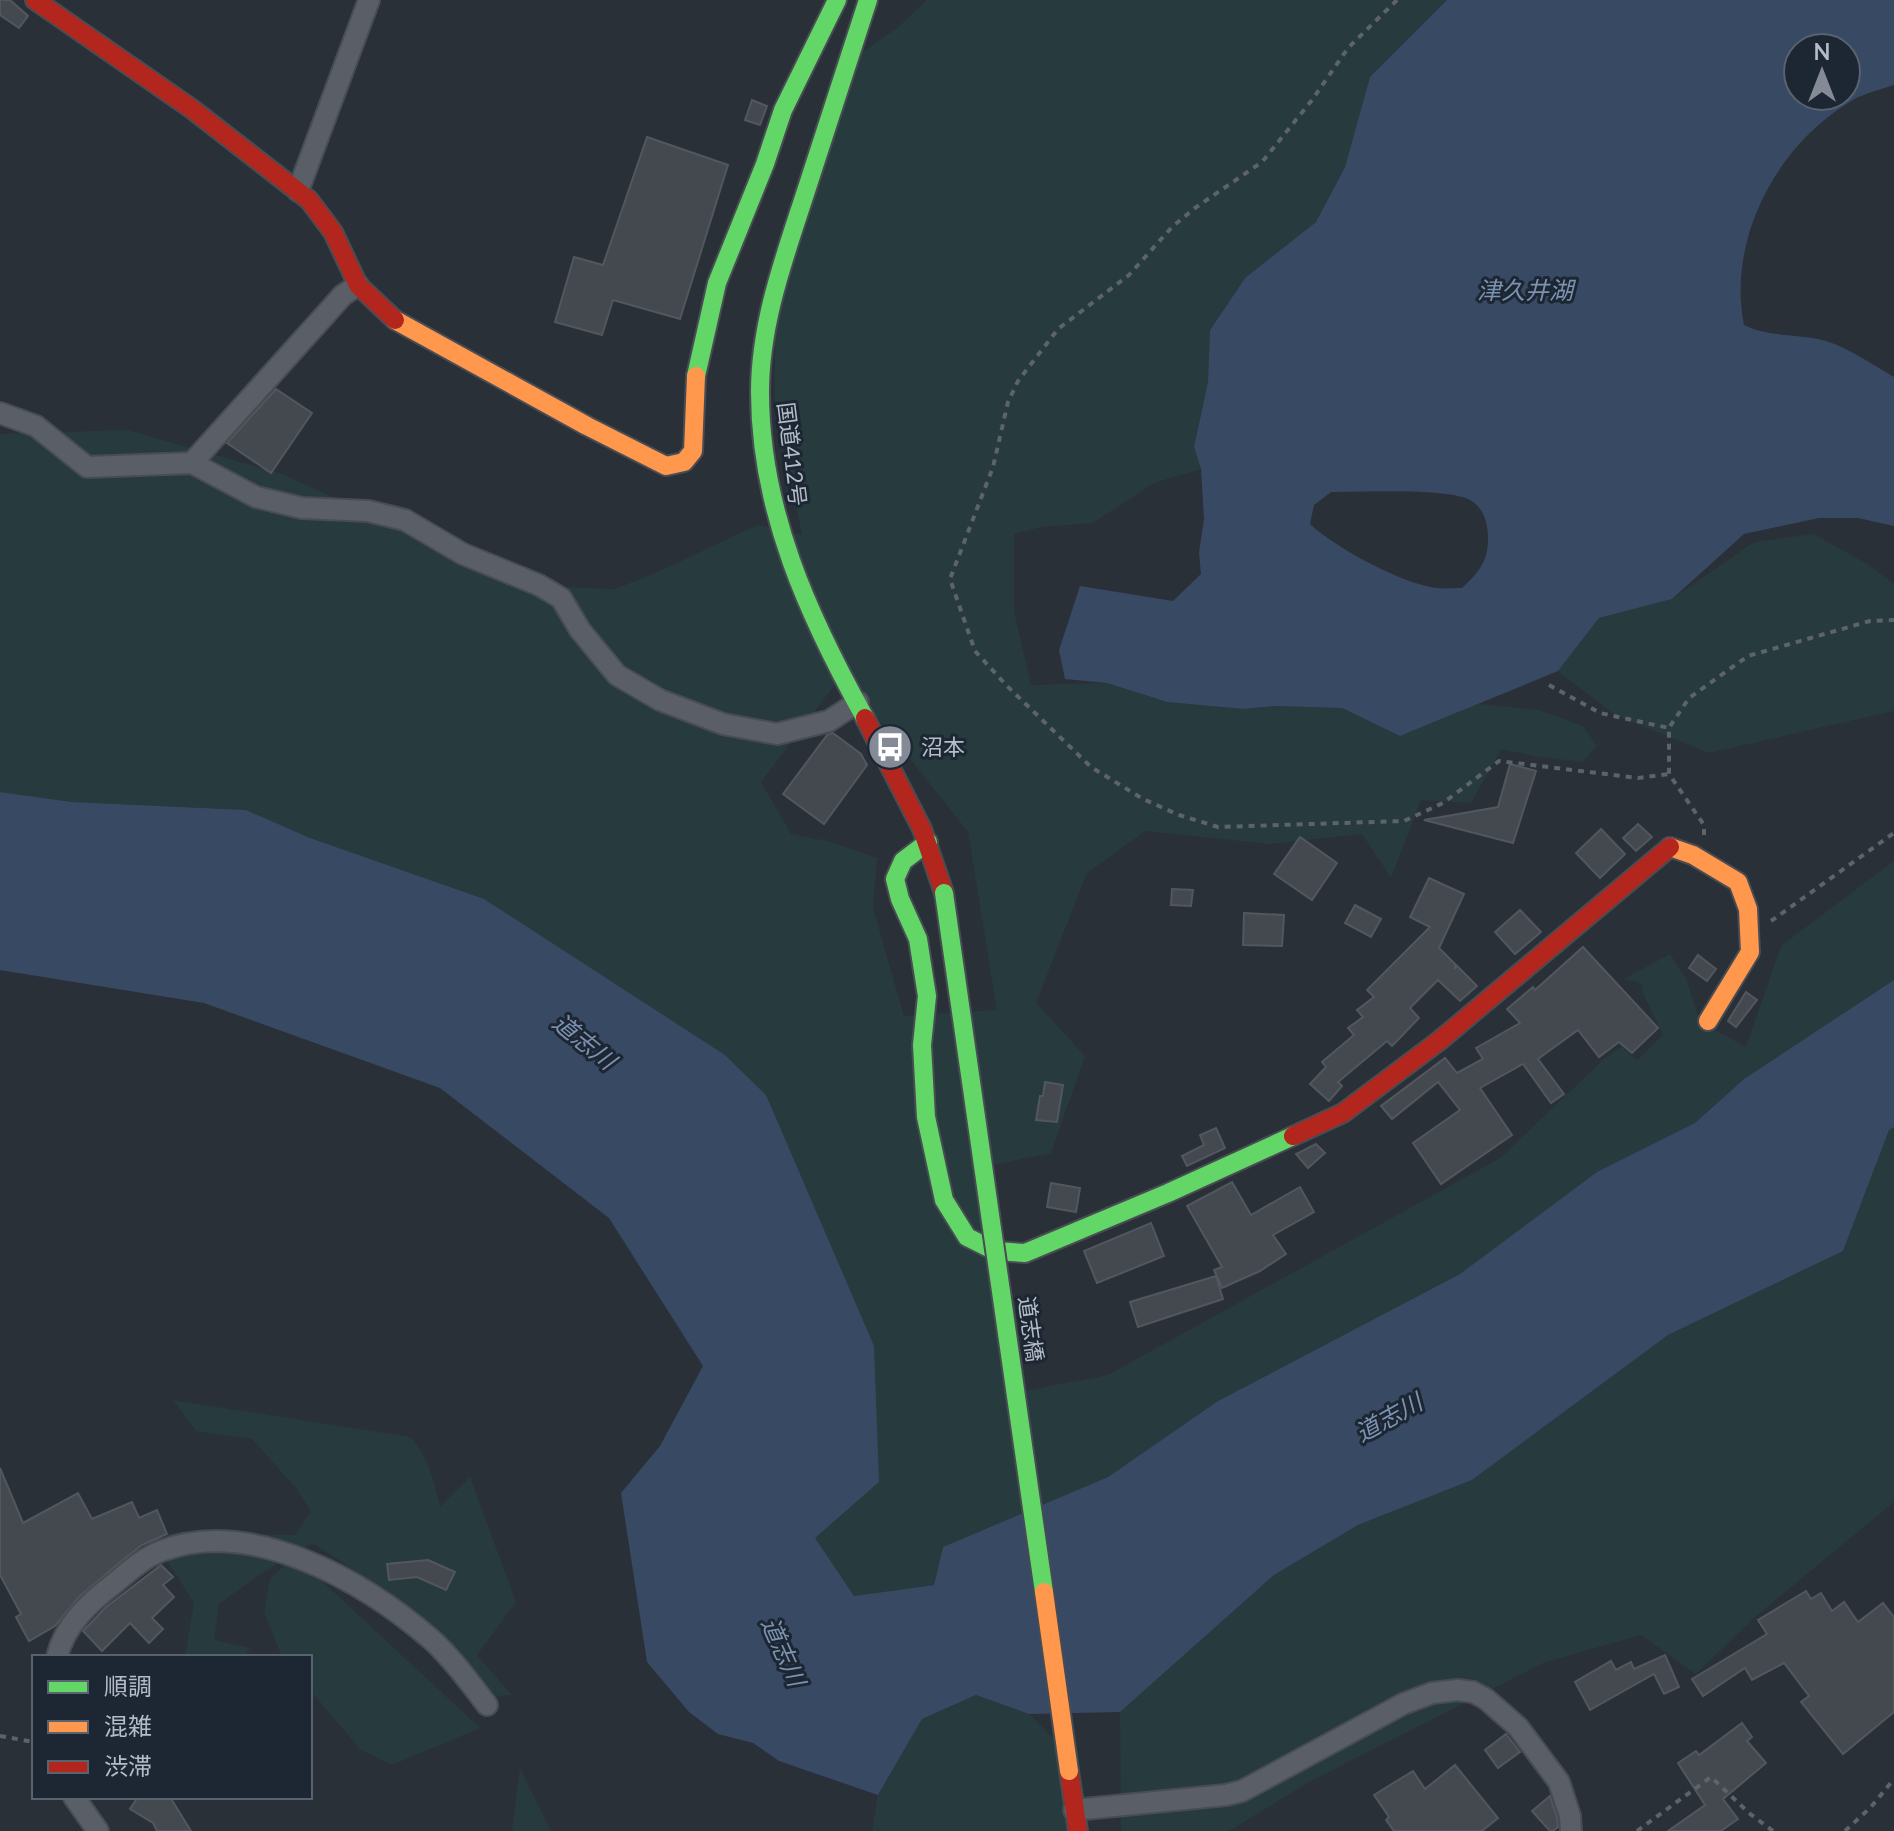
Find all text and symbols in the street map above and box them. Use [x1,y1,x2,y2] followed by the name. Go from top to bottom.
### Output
[1782,32,1862,112] north arrow
[1814,38,1830,65] text: N
[1477,275,1577,304] water label: 津久井湖
[773,401,812,507] street label: 国道412号
[866,723,914,771] bus stop icon: 沼本
[921,733,965,760] place label: 沼本
[548,1007,624,1077] water label: 道志川
[1014,1294,1049,1363] street label: 道志橋
[1350,1385,1429,1447] water label: 道志川
[756,1613,813,1693] water label: 道志川
[32,1655,312,1799] legend
[104,1671,152,1700] text: 順調
[104,1711,152,1740] text: 混雑
[104,1751,152,1780] text: 渋滞

